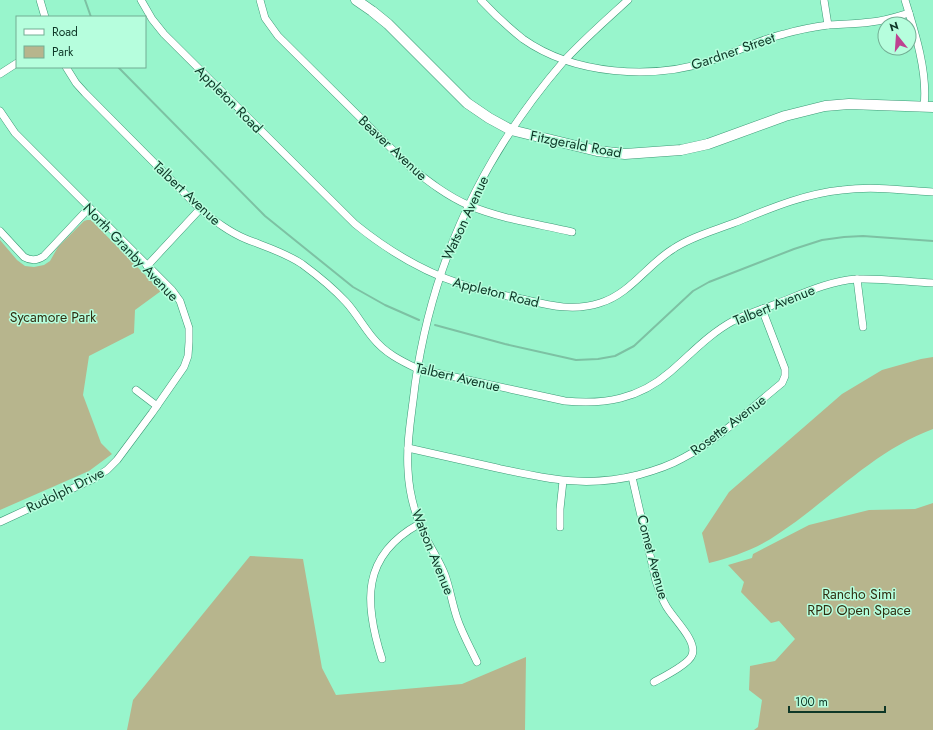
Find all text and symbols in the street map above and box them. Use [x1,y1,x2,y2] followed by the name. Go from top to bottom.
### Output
[16,16,146,68] legend
[877,16,917,56] north arrow
[888,18,901,35] text: N
[52,23,78,41] text: Road
[688,27,778,75] street label: Gardner Street
[52,43,74,61] text: Park
[191,61,267,137] street label: Appleton Road
[354,111,432,185] street label: Beaver Avenue
[529,125,623,163] street label: Fitzgerald Road
[149,156,225,230] street label: Talbert Avenue
[437,173,493,263] street label: Watson Avenue
[79,198,183,306] street label: North Granby Avenue
[451,272,541,312] street label: Appleton Road
[730,280,818,330] street label: Talbert Avenue
[10,307,97,327] park label: Sycamore Park
[414,358,502,396] street label: Talbert Avenue
[686,390,770,460] street label: Rosette Avenue
[23,462,107,518] street label: Rudolph Drive
[407,506,459,598] street label: Watson Avenue
[632,513,674,601] street label: Comet Avenue
[807,584,911,620] park label: Rancho Simi RPD Open Space
[789,688,885,714] scale bar
[795,693,828,711] text: 100 m

